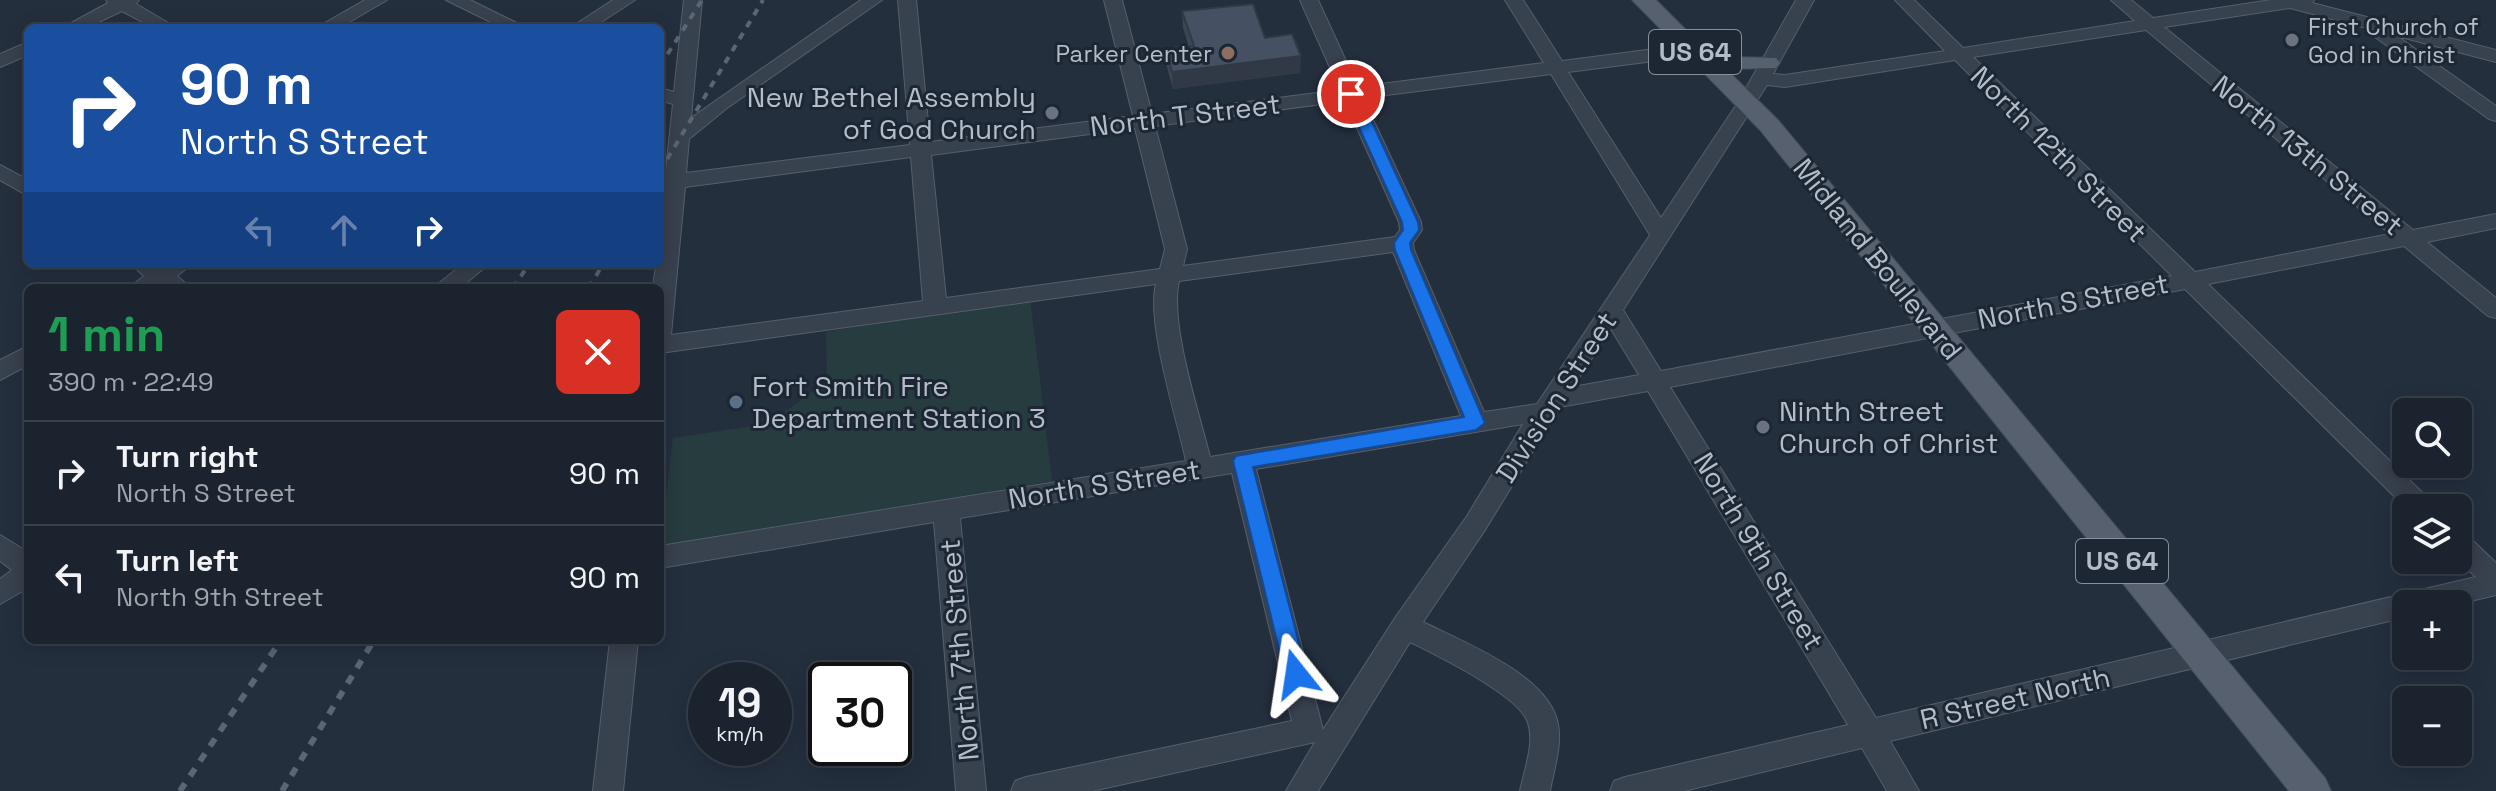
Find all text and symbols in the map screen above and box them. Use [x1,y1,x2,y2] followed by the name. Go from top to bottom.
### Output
[2308,11,2479,70] place label: First Church of God in Christ
[1649,30,1741,74] road number: US 64
[2283,31,2301,49] marker: First Church of God in Christ
[1055,38,1212,69] place label: Parker Center
[1219,44,1237,62] marker: Parker Center
[180,49,313,120] text: 90 m
[48,56,152,160] icon: right
[1963,58,2155,250] street label: North 12th Street
[1317,60,1385,128] pin
[2205,67,2411,243] street label: North 13th Street
[1329,72,1373,116] icon: arrive
[747,79,1036,147] place label: New Bethel Assembly of God Church
[1088,85,1282,145] street label: North T Street
[1043,104,1061,122] marker: New Bethel Assembly of God Church
[180,119,429,165] text: North S Street
[1786,151,1970,367] street label: Midland Boulevard
[238,208,282,252] icon: left
[322,208,366,252] icon: ahead
[406,208,450,252] icon: right
[1975,265,2171,337] street label: North S Street
[48,304,165,365] text: 1 min
[1487,305,1625,489] street label: Division Street
[556,310,640,394] button: close
[48,365,214,399] text: 390 m · 22:49
[752,368,1046,436] place label: Fort Smith Fire Department Station 3
[727,393,745,411] marker: Fort Smith Fire Department Station 3
[1779,393,1998,461] place label: Ninth Street Church of Christ
[2392,398,2472,766] map controls
[2392,398,2472,478] button: search
[1754,418,1772,436] marker: Ninth Street Church of Christ
[116,437,259,476] text: Turn right
[1686,446,1832,656] street label: North 9th Street
[48,451,92,495] icon: right
[1006,451,1202,517] street label: North S Street
[569,454,640,493] text: 90 m
[116,476,296,510] text: North S Street
[2392,494,2472,574] button: layers
[931,538,987,762] street label: North 7th Street
[2076,539,2168,583] road number: US 64
[116,541,239,580] text: Turn left
[48,555,92,599] icon: left
[569,558,640,597] text: 90 m
[116,580,324,614] text: North 9th Street
[2392,590,2472,670] button: +
[1254,632,1338,716] position arrow
[1916,659,2114,737] street label: R Street North
[808,662,912,766] speed limit sign: 30
[719,678,761,729] text: 19
[2392,686,2472,766] button: −
[716,721,764,747] text: km/h

